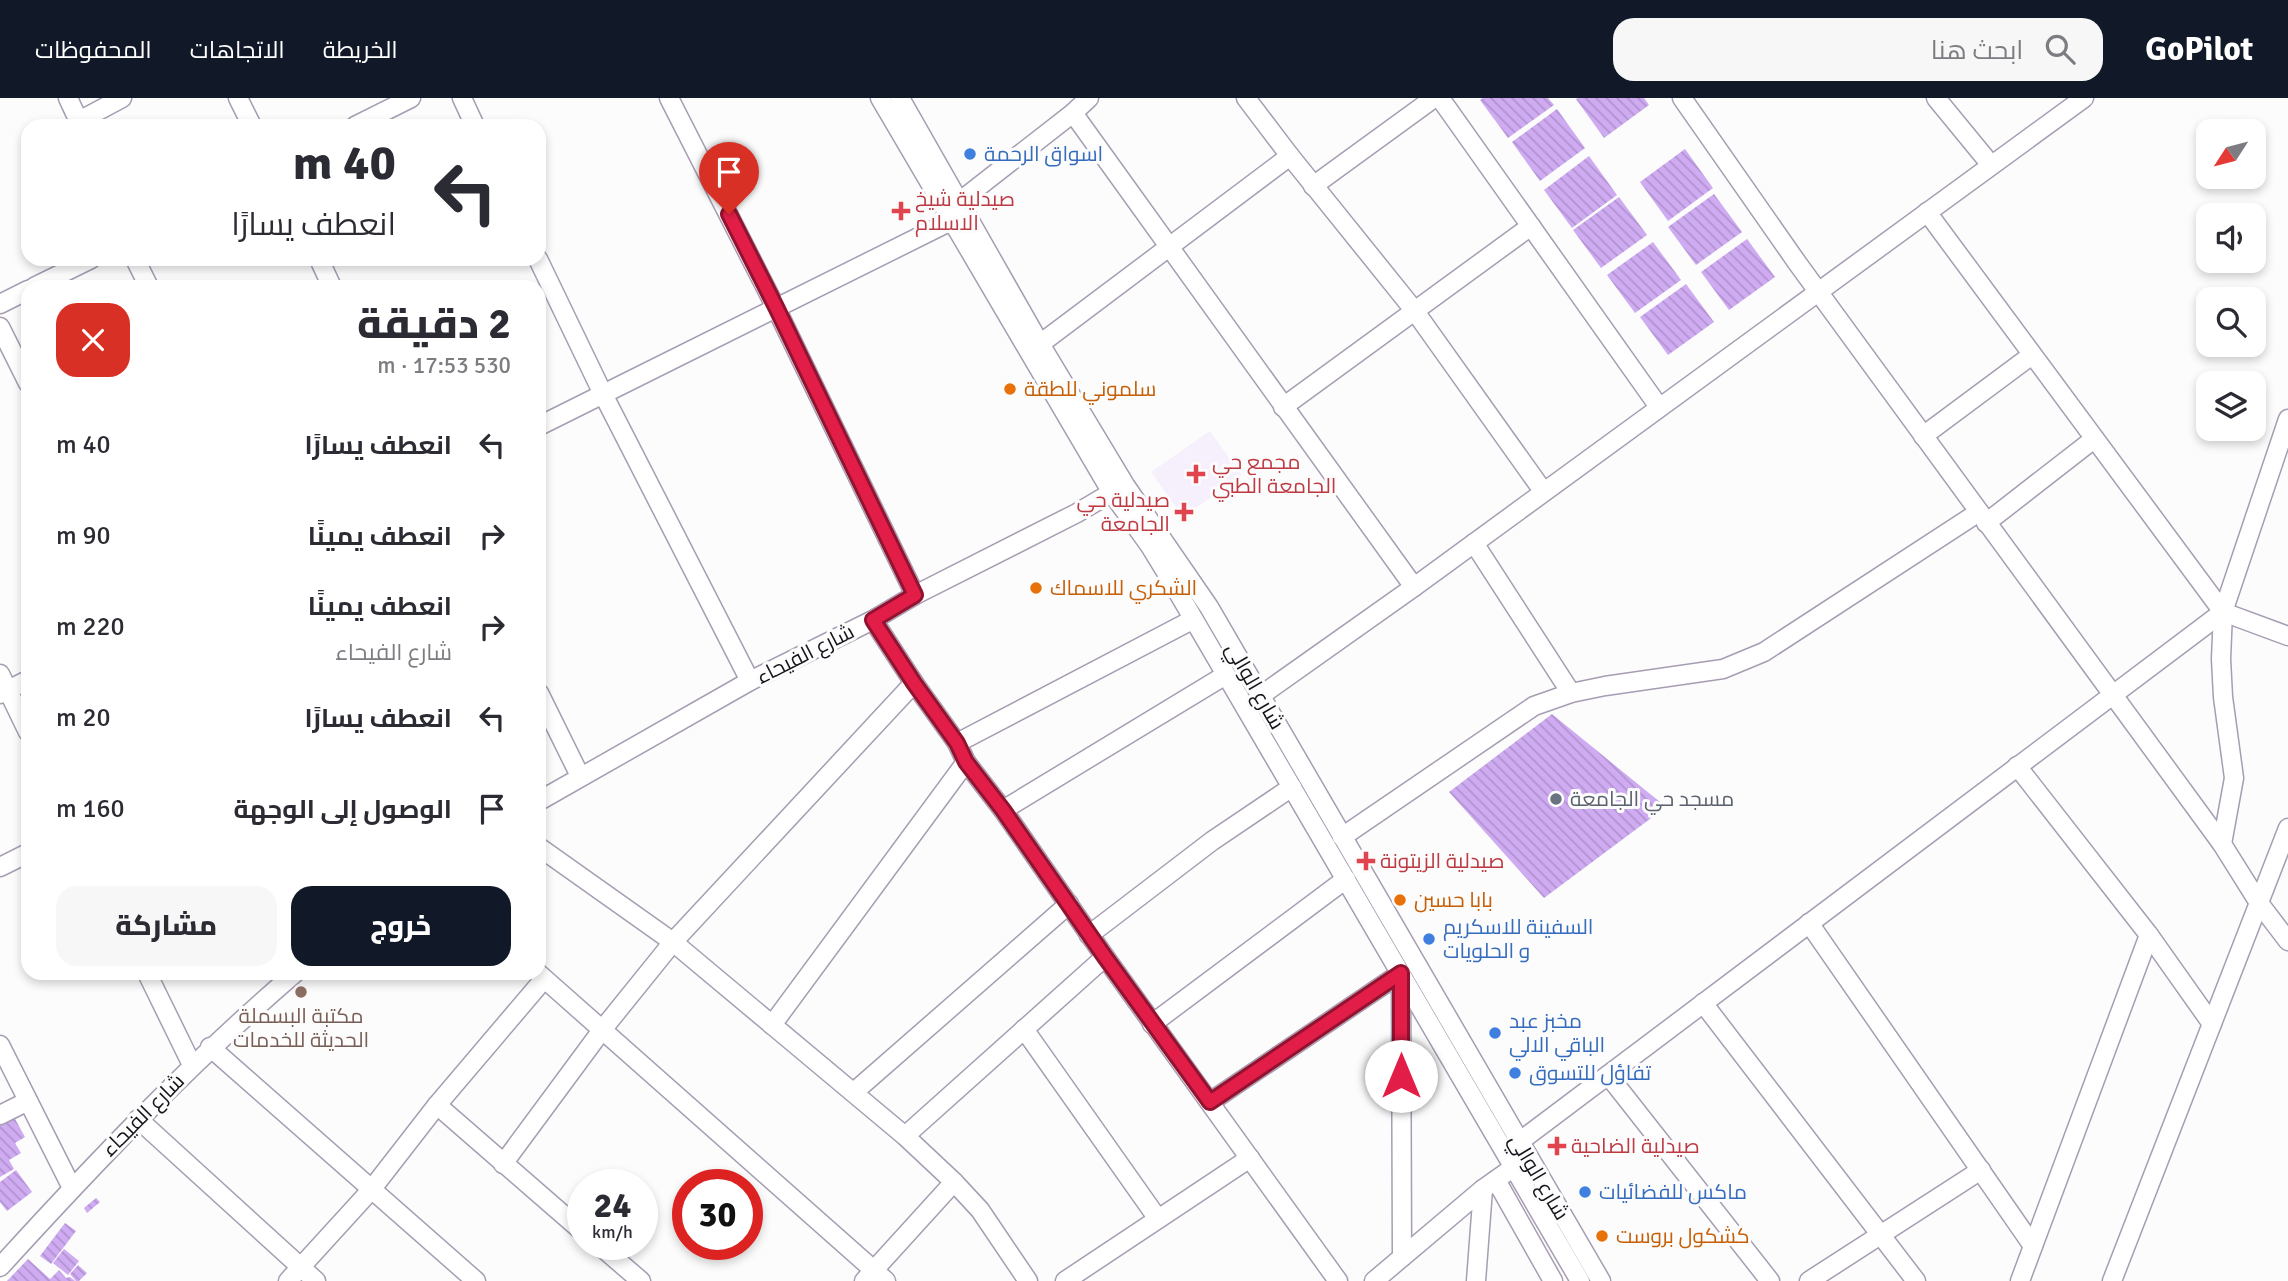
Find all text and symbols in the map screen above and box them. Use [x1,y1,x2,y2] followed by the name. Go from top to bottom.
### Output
[1613,18,2103,81] search box
[2145,29,2253,70] text: GoPilot
[2041,30,2079,68] icon: search
[35,35,152,65] text: المحفوظات
[190,35,285,65] text: الاتجاهات
[323,35,398,65] text: الخريطة
[1931,35,2023,67] text: ابحث هنا
[2196,119,2266,189] north arrow
[2196,119,2266,441] map controls
[293,133,396,193] text: 40 m
[984,141,1103,167] place label: اسواق الرحمة
[699,142,759,214] pin
[962,146,978,162] marker: اسواق الرحمة
[420,147,511,238] icon: left
[710,153,748,191] icon: arrive
[915,186,1015,237] place label: صيدلية شيخ الاسلام
[893,203,909,219] marker: صيدلية شيخ الاسلام
[2196,203,2266,273] button: sound
[231,205,396,244] text: انعطف يسارًا
[2196,287,2266,357] button: search
[357,299,511,350] text: 2 دقيقة
[56,303,130,377] button: close
[377,351,511,380] text: 530 m · 17:53
[2196,371,2266,441] button: layers
[1024,376,1156,405] place label: سلموني للطقة
[1002,381,1018,397] marker: سلموني للطقة
[473,426,511,464] icon: left
[56,429,111,461] text: 40 m
[304,430,452,462] text: انعطف يسارًا
[1212,449,1336,502] place label: مجمع حي الجامعة الطبي
[1186,464,1206,484] marker: مجمع حي الجامعة الطبي
[1076,487,1170,537] place label: صيدلية حي الجامعة
[1176,504,1192,520] marker: صيدلية حي الجامعة
[473,517,511,555] icon: right
[56,520,111,552] text: 90 m
[308,521,452,553] text: انعطف يمينًا
[1050,575,1197,604] place label: الشكري للاسماك
[1028,580,1044,596] marker: الشكري للاسماك
[308,591,452,623] text: انعطف يمينًا
[473,608,511,646] icon: right
[56,611,125,643] text: 220 m
[752,618,859,691] street label: شارع الفيحاء
[335,638,452,667] text: شارع الفيحاء
[1217,638,1290,736] street label: شارع الوالي
[473,699,511,737] icon: left
[56,702,111,734] text: 20 m
[304,703,452,735] text: انعطف يسارًا
[1570,786,1734,815] place label: مسجد حي الجامعة
[473,790,511,828] icon: arrive
[1548,791,1564,807] marker: مسجد حي الجامعة
[56,793,125,825] text: 160 m
[233,794,452,826] text: الوصول إلى الوجهة
[1380,848,1504,874] place label: صيدلية الزيتونة
[1358,853,1374,869] marker: صيدلية الزيتونة
[56,886,277,966] button: مشاركة
[291,886,511,966] button: خروج
[1414,887,1493,913] place label: بابا حسين
[1392,892,1408,908] marker: بابا حسين
[1443,914,1594,964] place label: السفينة للاسكريم و الحلويات
[1421,931,1437,947] marker: السفينة للاسكريم و الحلويات
[293,984,309,1000] marker: مكتبة البسملة الحديثة للخدمات
[233,1003,369,1053] place label: مكتبة البسملة الحديثة للخدمات
[1509,1008,1605,1061] place label: مخبز عبد الباقي الالي
[1487,1025,1503,1041] marker: مخبز عبد الباقي الالي
[1364,1039,1438,1113] position arrow
[1529,1060,1651,1086] place label: تفاؤل للتسوق
[1507,1065,1523,1081] marker: تفاؤل للتسوق
[96,1068,191,1163] street label: شارع الفيحاء
[1501,1129,1575,1226] street label: شارع الوالي
[1571,1133,1700,1159] place label: صيدلية الضاحية
[1549,1138,1565,1154] marker: صيدلية الضاحية
[672,1169,763,1260] speed limit sign: 30
[1599,1179,1747,1205] place label: ماكس للفضائيات
[594,1184,631,1227] text: 24
[1577,1184,1593,1200] marker: ماكس للفضائيات
[592,1221,633,1243] text: km/h
[1616,1223,1750,1249] place label: كشكول بروست
[1594,1228,1610,1244] marker: كشكول بروست

